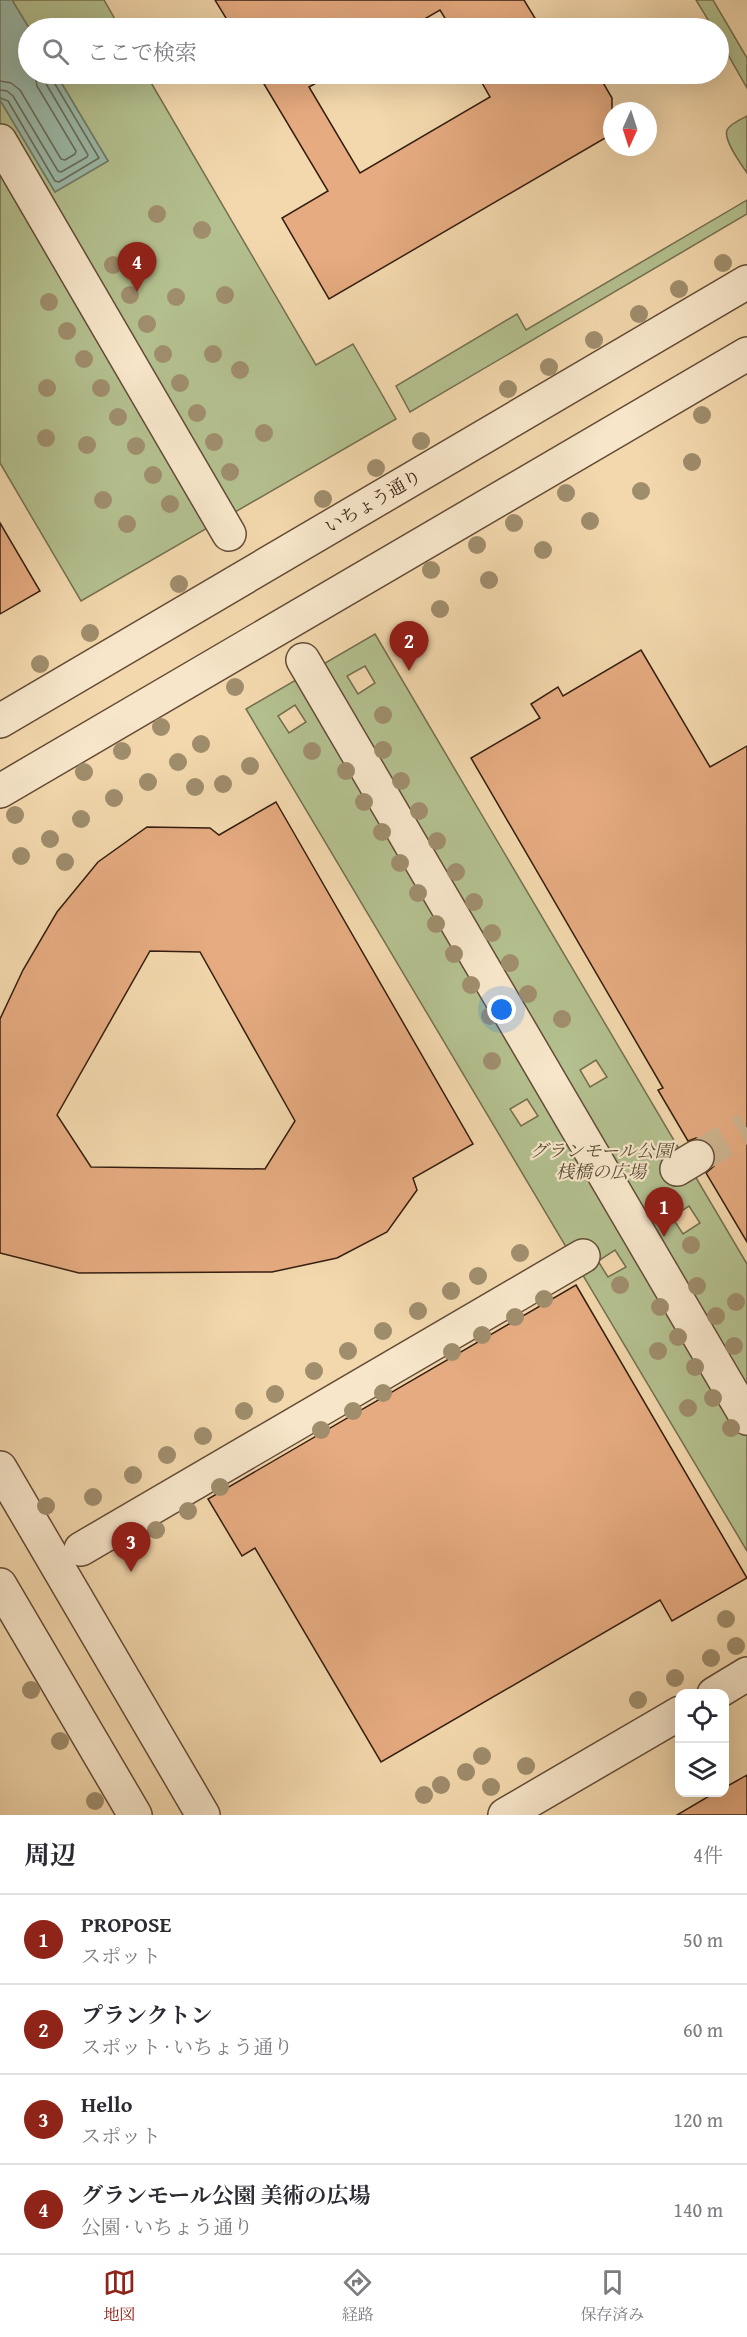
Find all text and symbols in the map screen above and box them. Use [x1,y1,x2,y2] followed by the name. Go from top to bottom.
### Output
[18,18,729,84] search box
[39,35,72,68] icon: search
[87,36,197,68] text: ここで検索
[603,102,657,156] north arrow
[118,242,156,292] pin: 4
[319,462,427,540] street label: いちょう通り
[390,622,428,671] pin: 2
[487,995,516,1024] your location
[530,1137,675,1185] park label: グランモール公園 桟橋の広場
[644,1188,684,1237] pin: 1
[112,1522,150,1572] pin: 3
[675,1689,729,1797] map controls
[675,1689,729,1743] button: locate
[675,1743,729,1797] button: layers
[24,1835,76,1874] text: 周辺
[693,1840,723,1869] text: 4件
[81,1908,171,1940] text: PROPOSE
[38,1925,49,1954] text: 1
[683,1925,723,1954] text: 50 m
[81,1941,161,1970] text: スポット
[81,1999,213,2031] text: プランクトン
[38,2015,49,2044] text: 2
[683,2015,723,2044] text: 60 m
[81,2032,293,2061] text: スポット · いちょう通り
[81,2088,132,2120] text: Hello
[38,2105,49,2134] text: 3
[673,2105,723,2134] text: 120 m
[81,2121,161,2150] text: スポット
[81,2179,371,2211] text: グランモール公園 美術の広場
[38,2195,49,2224] text: 4
[673,2195,723,2224] text: 140 m
[81,2212,253,2241] text: 公園 · いちょう通り
[103,2266,136,2326] tab: 地図
[341,2266,374,2326] tab: 経路
[580,2266,644,2326] tab: 保存済み

